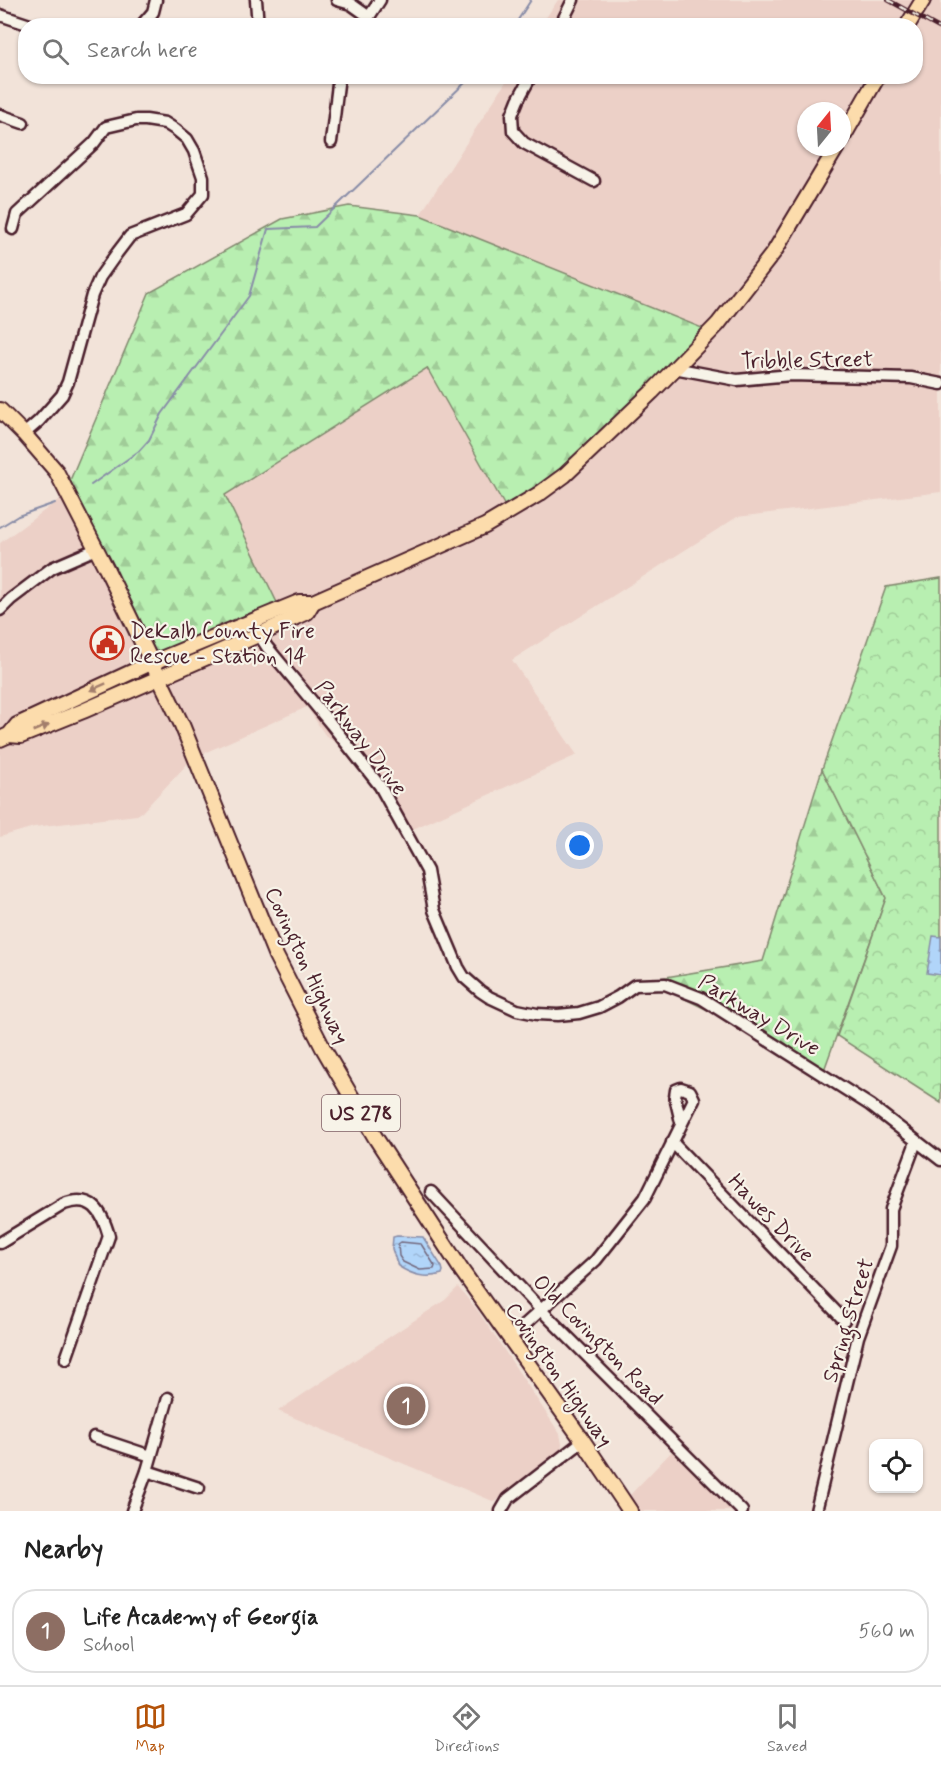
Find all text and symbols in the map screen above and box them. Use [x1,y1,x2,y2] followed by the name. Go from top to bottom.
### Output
[18,18,923,84] search box
[39,35,72,68] icon: search
[87,37,198,65] text: Search here
[797,102,851,156] north arrow
[740,346,874,376] street label: Tribble Street
[130,618,315,671] place label: DeKalb County Fire Rescue - Station 14
[89,625,125,661] public building icon: DeKalb County Fire Rescue - Station 14
[308,675,413,801] street label: Parkway Drive
[89,682,106,691] one-way arrow
[32,723,50,733] one-way arrow
[565,831,594,860] your location
[255,883,355,1050] street label: Covington Highway
[693,968,825,1063] street label: Parkway Drive
[322,1095,400,1131] road number: US 278
[721,1168,820,1269] street label: Hawes Drive
[817,1255,884,1387] street label: Spring Street
[524,1269,669,1414] street label: Old Covington Road
[496,1297,619,1455] street label: Covington Highway
[386,1384,426,1428] pin: 1
[869,1439,923,1493] map controls
[869,1439,923,1493] button: locate
[24,1533,103,1567] text: Nearby
[83,1604,319,1632] text: Life Academy of Georgia
[41,1618,50,1645] text: 1
[859,1618,915,1645] text: 560 m
[83,1632,135,1659] text: School
[134,1700,167,1757] tab: Map
[434,1700,500,1757] tab: Directions
[767,1700,807,1757] tab: Saved

